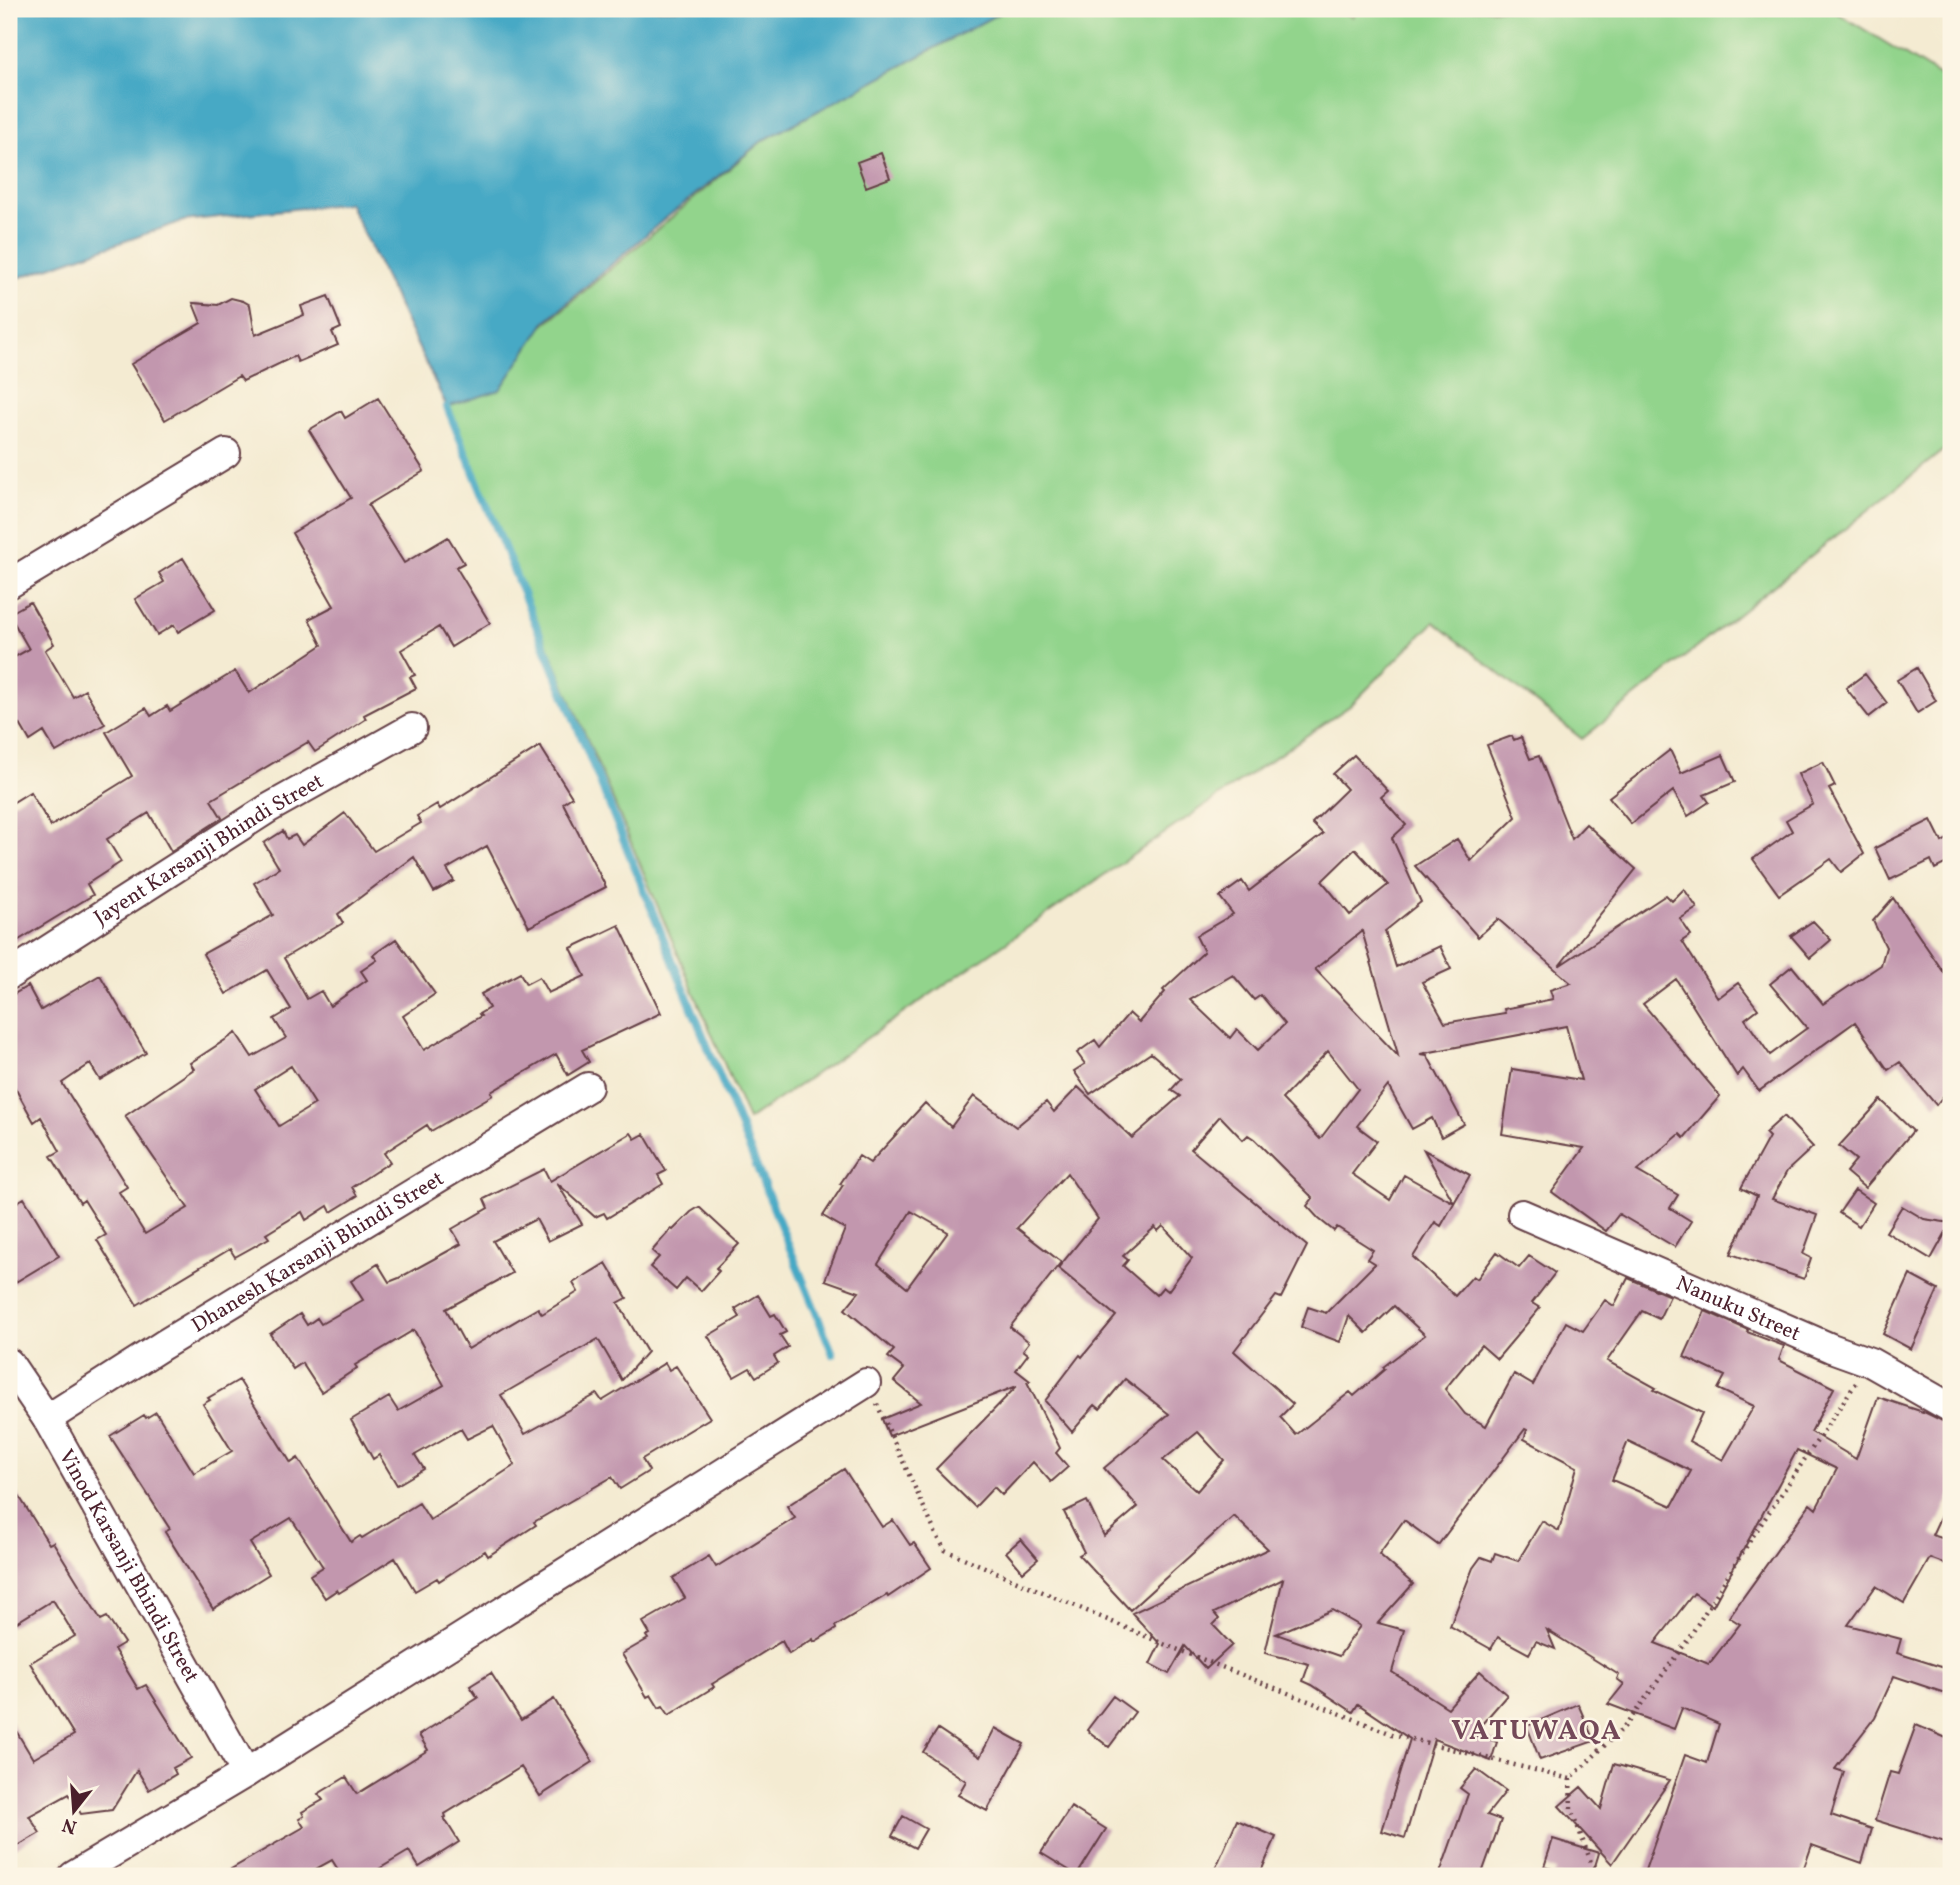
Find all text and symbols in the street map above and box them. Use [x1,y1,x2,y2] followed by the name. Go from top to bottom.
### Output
[89,767,329,933] street label: Jayent Karsanji Bhindi Street
[186,1165,450,1340] street label: Dhanesh Karsanji Bhindi Street
[1671,1269,1805,1349] street label: Nanuku Street
[51,1445,205,1688] street label: Vinod Karsanji Bhindi Street
[1451,1712,1623,1751] district label: VATUWAQA
[38,1776,108,1846] north arrow
[59,1811,80,1840] text: N

